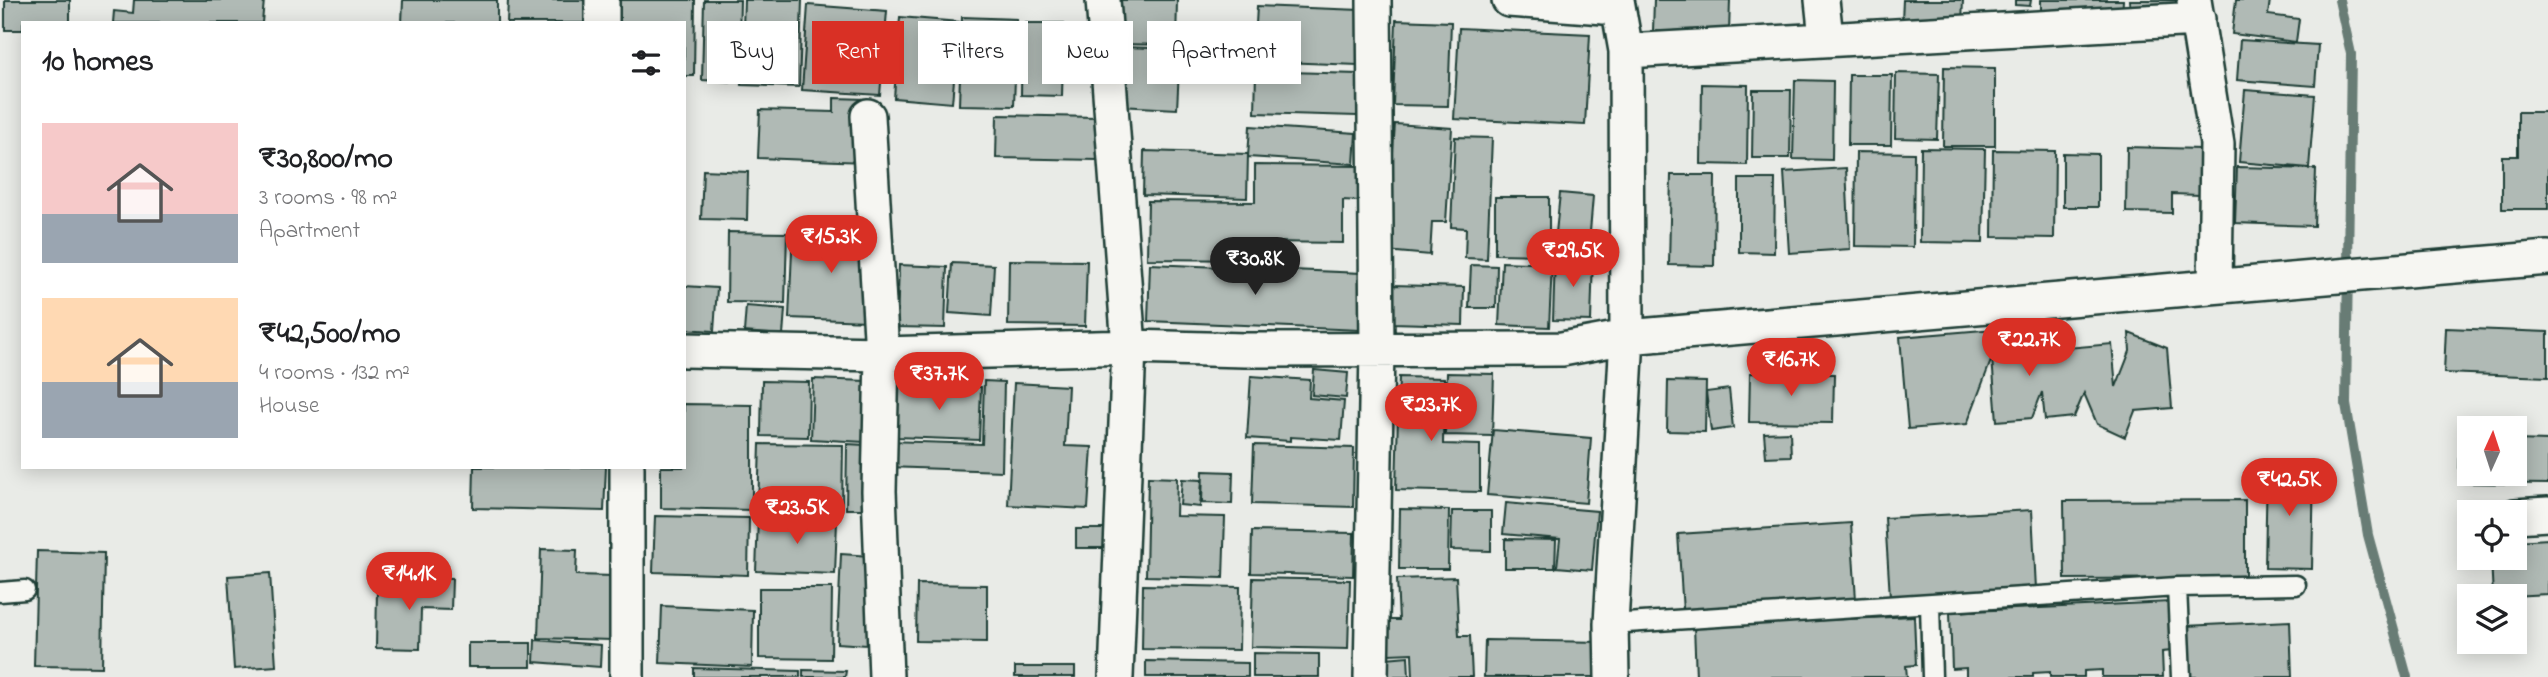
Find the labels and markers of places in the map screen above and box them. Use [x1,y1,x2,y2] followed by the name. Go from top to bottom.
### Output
[774,216,888,275] pin: ₹15.3K
[1516,230,1630,289] pin: ₹29.5K
[1198,238,1312,297] pin: ₹30.8K
[1972,318,2086,378] pin: ₹22.7K
[1734,338,1848,398] pin: ₹16.7K
[882,352,996,412] pin: ₹37.7K
[1374,384,1488,443] pin: ₹23.7K
[2232,458,2346,518] pin: ₹42.5K
[740,486,854,546] pin: ₹23.5K
[352,552,466,612] pin: ₹14.1K

